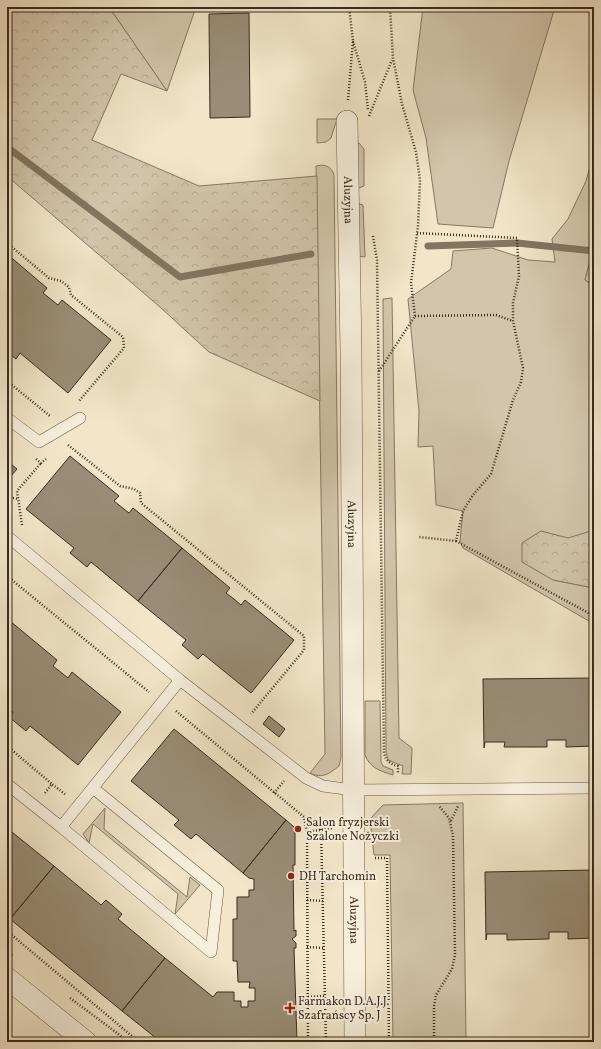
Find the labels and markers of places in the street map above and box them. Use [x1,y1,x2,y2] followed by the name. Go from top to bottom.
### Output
[306,815,399,845] place label: Salon fryzjerski Szalone Nożyczki
[293,824,303,834] marker: Salon fryzjerski Szalone Nożyczki
[299,869,376,885] place label: DH Tarchomin
[286,871,296,881] marker: DH Tarchomin
[298,994,389,1024] place label: Farmakon D.A.J.J. Szafrańscy Sp. J
[285,1003,295,1013] marker: Farmakon D.A.J.J. Szafrańscy Sp. J

